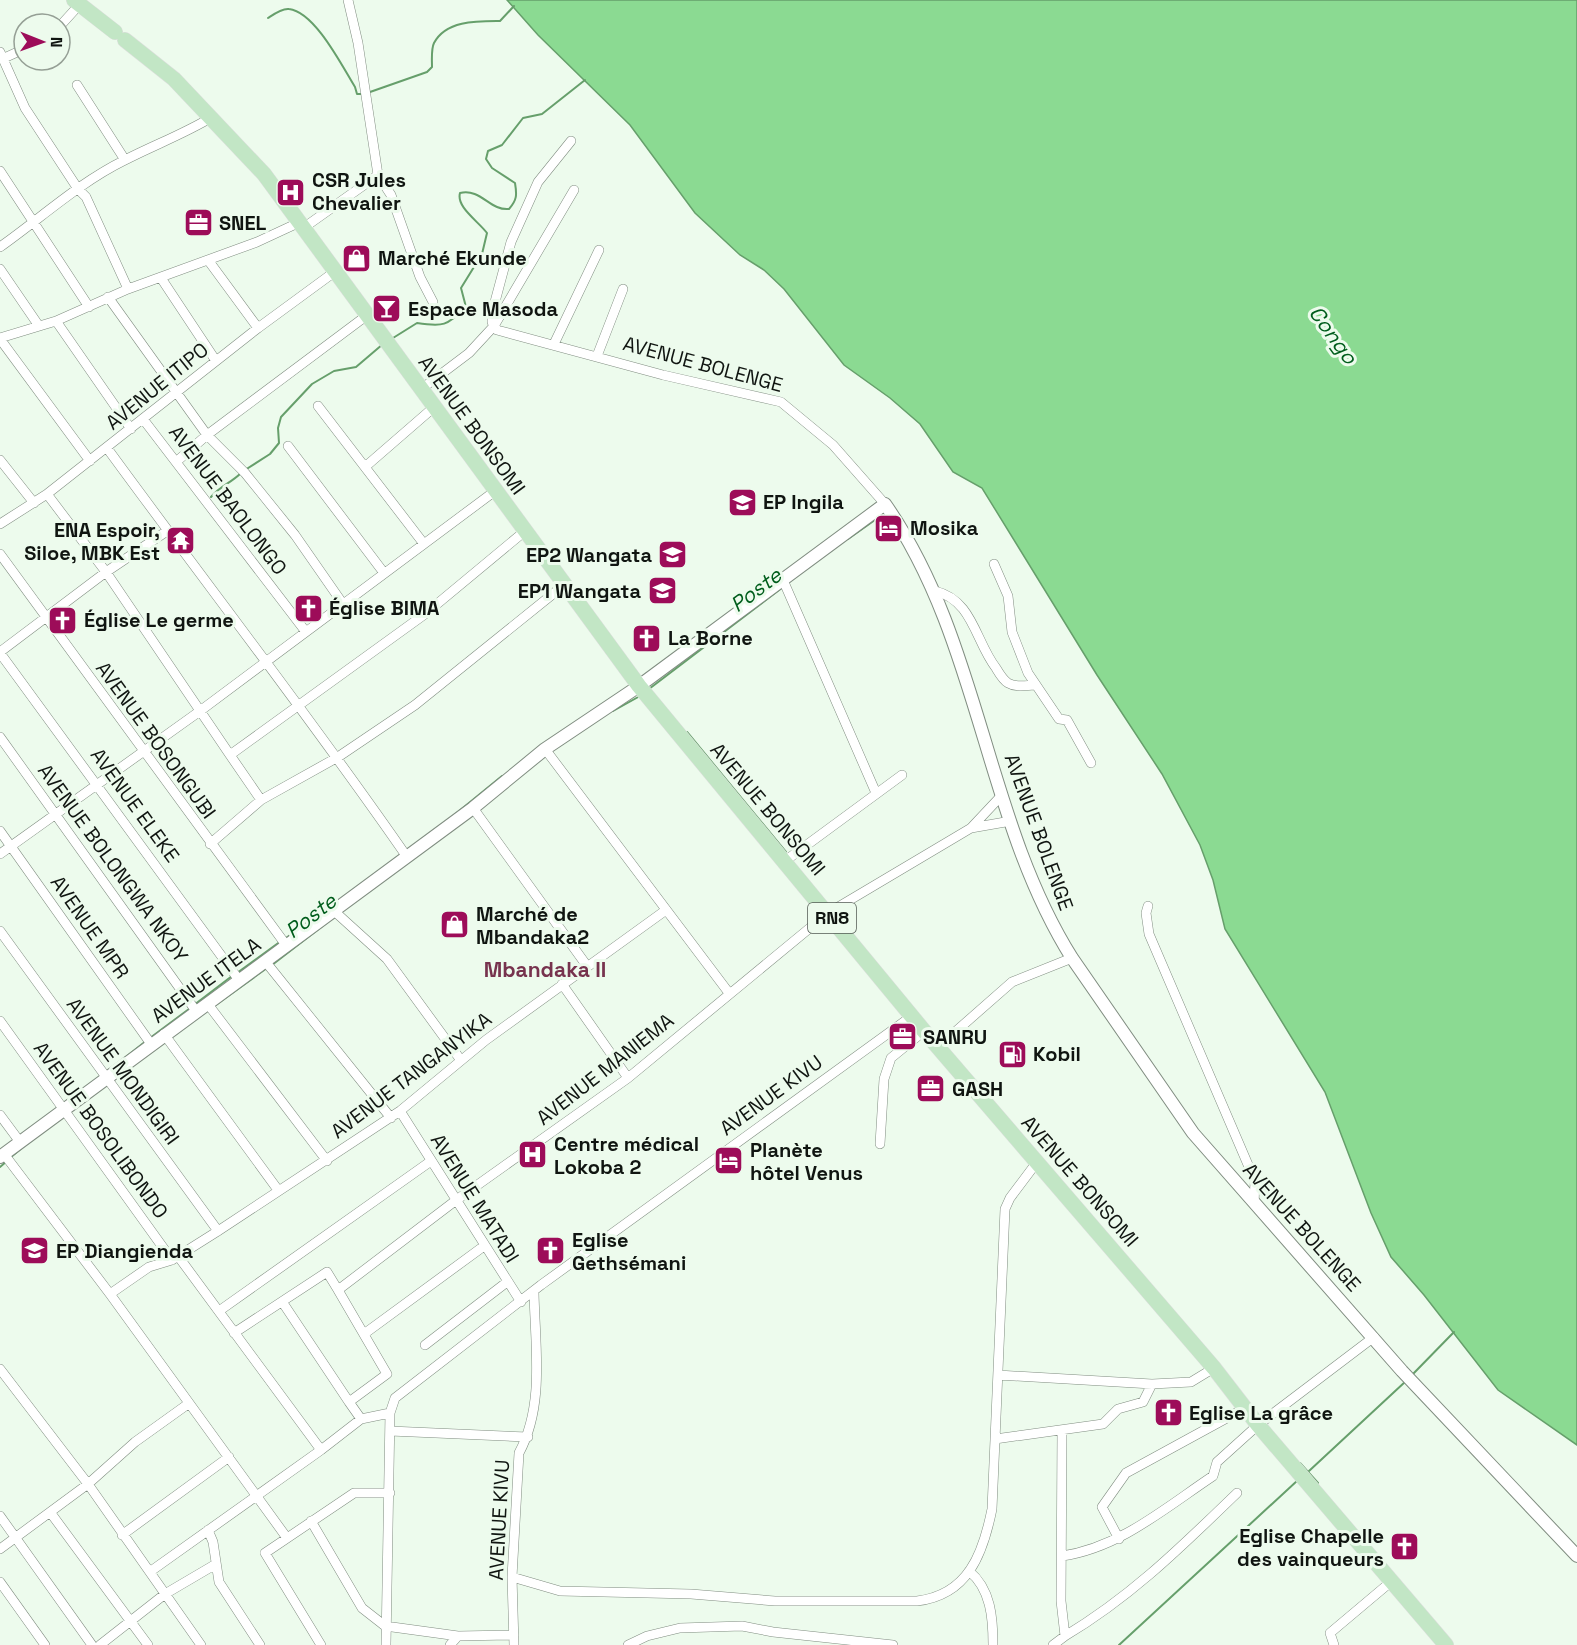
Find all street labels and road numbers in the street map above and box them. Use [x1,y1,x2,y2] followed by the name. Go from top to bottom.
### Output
[620,330,786,398] street label: AVENUE BOLENGE
[100,337,214,435] street label: AVENUE ITIPO
[413,350,531,500] street label: AVENUE BONSOMI
[163,420,293,580] street label: AVENUE BAOLONGO
[90,656,222,824] street label: AVENUE BOSONGUBI
[705,737,831,881] street label: AVENUE BONSOMI
[85,743,185,867] street label: AVENUE ELEKE
[999,750,1079,914] street label: AVENUE BOLENGE
[32,758,194,968] street label: AVENUE BOLONGWA NKOY
[45,870,135,984] street label: AVENUE MPR
[808,903,856,933] road number: RN8
[146,931,266,1029] street label: AVENUE ITELA
[61,992,185,1150] street label: AVENUE MONDIGIRI
[325,1006,497,1144] street label: AVENUE TANGANYIKA
[531,1007,679,1131] street label: AVENUE MANIEMA
[28,1036,174,1224] street label: AVENUE BOSOLIBONDO
[714,1049,828,1141] street label: AVENUE KIVU
[1016,1110,1144,1252] street label: AVENUE BONSOMI
[425,1129,525,1267] street label: AVENUE MATADI
[1237,1157,1367,1297] street label: AVENUE BOLENGE
[483,1459,515,1581] street label: AVENUE KIVU

